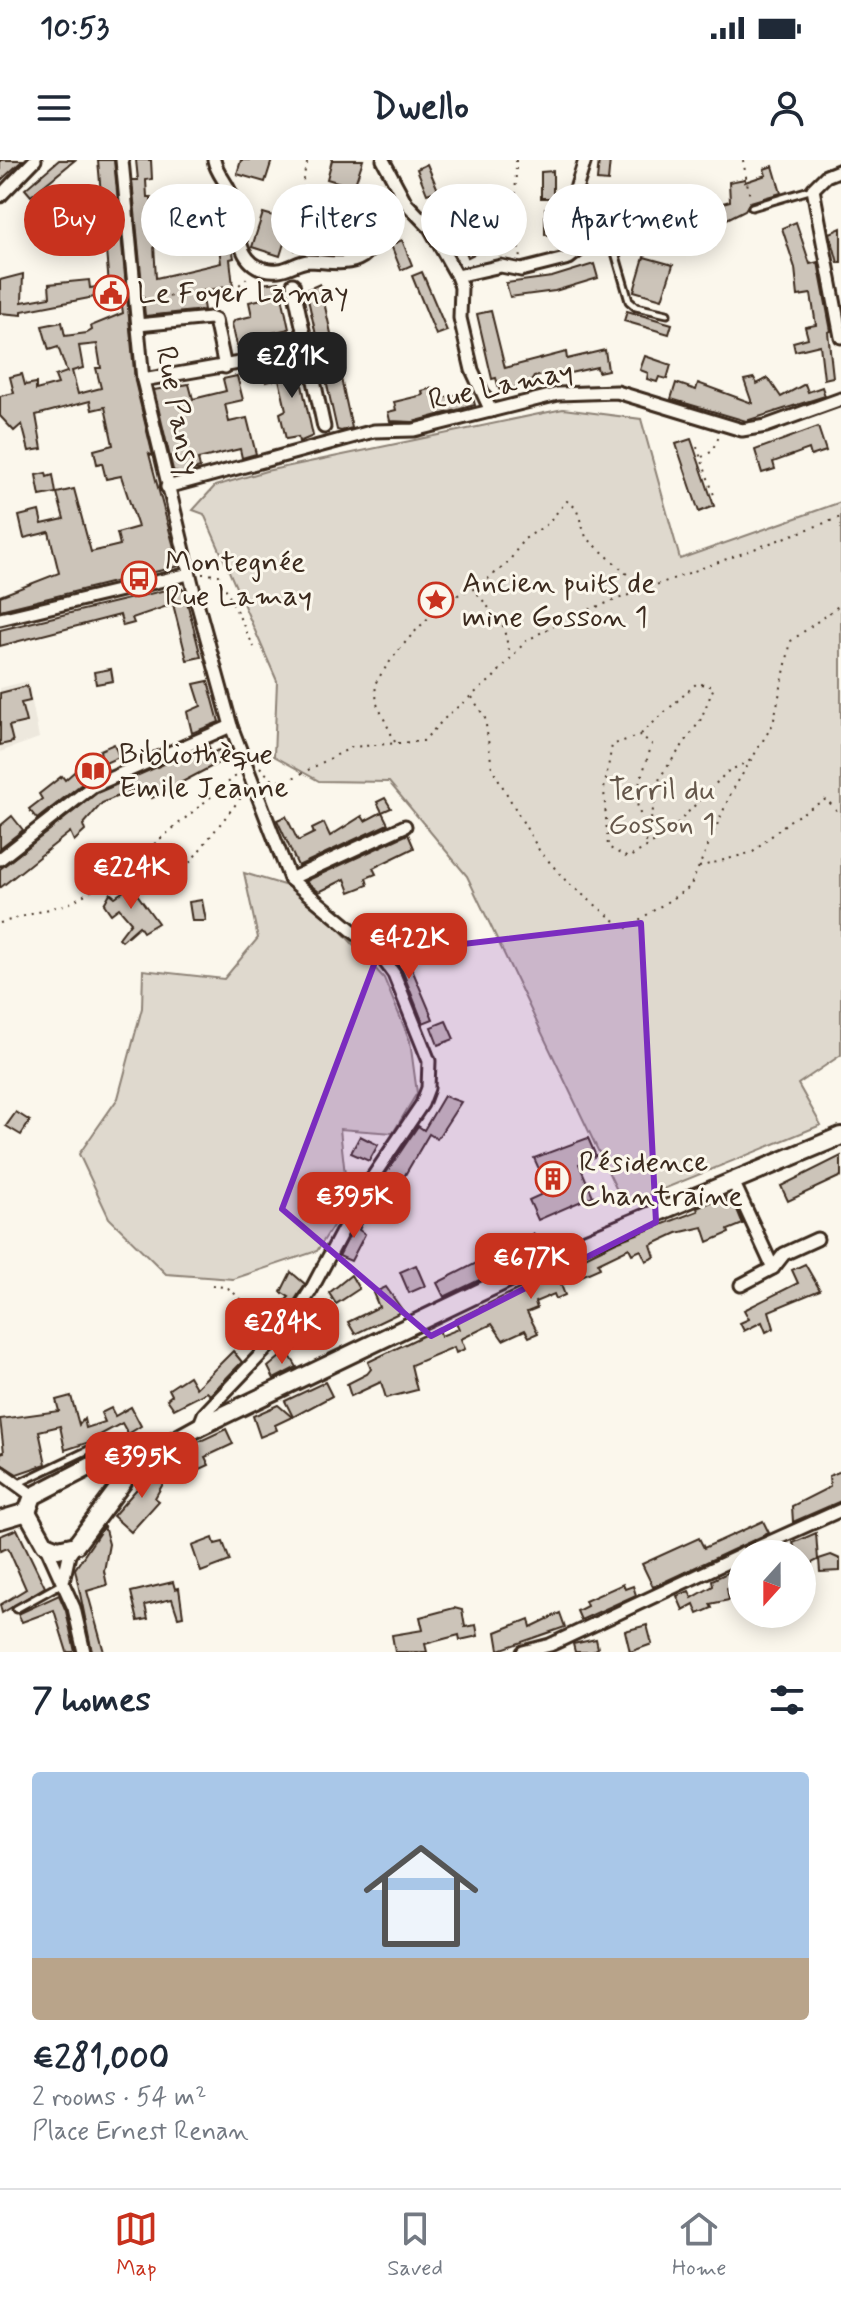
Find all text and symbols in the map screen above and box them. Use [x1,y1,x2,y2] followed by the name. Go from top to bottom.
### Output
[40,9,109,48] text: 10:53
[372,85,469,132] text: Dwello
[32,86,76,130] icon: menu
[765,86,809,130] icon: person
[24,184,125,256] chip: Buy
[141,184,255,256] chip: Rent
[271,184,405,256] chip: Filters
[421,184,527,256] chip: New
[543,184,727,256] chip: Apartment
[92,274,130,312] public building icon: Le Foyer Lamay
[137,274,349,313] place label: Le Foyer Lamay
[236,332,348,400] pin: €281K
[256,341,328,375] text: €281K
[145,343,209,479] street label: Rue Pansy
[425,352,577,420] street label: Rue Lamay
[165,543,312,616] place label: Montegnée Rue Lamay
[120,560,158,598] bus stop icon: Montegnée Rue Lamay
[462,564,656,637] place label: Ancien puits de mine Gosson 1
[417,581,455,619] place icon: Ancien puits de mine Gosson 1
[119,735,289,808] place label: Bibliothèque Emile Jeanne
[74,752,112,790] library icon: Bibliothèque Emile Jeanne
[608,771,716,844] park label: Terril du Gosson 1
[75,843,187,911] pin: €224K
[92,852,170,886] text: €224K
[353,913,465,981] pin: €422K
[369,922,449,956] text: €422K
[579,1143,743,1216] place label: Résidence Chantraine
[534,1160,572,1198] building icon: Résidence Chantraine
[298,1172,410,1240] pin: €395K
[315,1181,393,1215] text: €395K
[475,1233,587,1301] pin: €677K
[493,1242,569,1276] text: €677K
[226,1298,338,1366] pin: €284K
[243,1307,321,1341] text: €284K
[86,1432,198,1500] pin: €395K
[103,1441,181,1475] text: €395K
[728,1540,816,1628] north arrow
[728,1540,816,1628] map controls
[32,1678,151,1723] text: 7 homes
[765,1678,809,1722] icon: filters
[349,1824,493,1968] icon: home
[32,2036,169,2081] text: €281,000
[32,2081,207,2115] text: 2 rooms · 54 m²
[32,2115,249,2149] text: Place Ernest Renan
[114,2207,158,2283] tab: Map
[387,2207,443,2283] tab: Saved
[672,2207,727,2283] tab: Home

